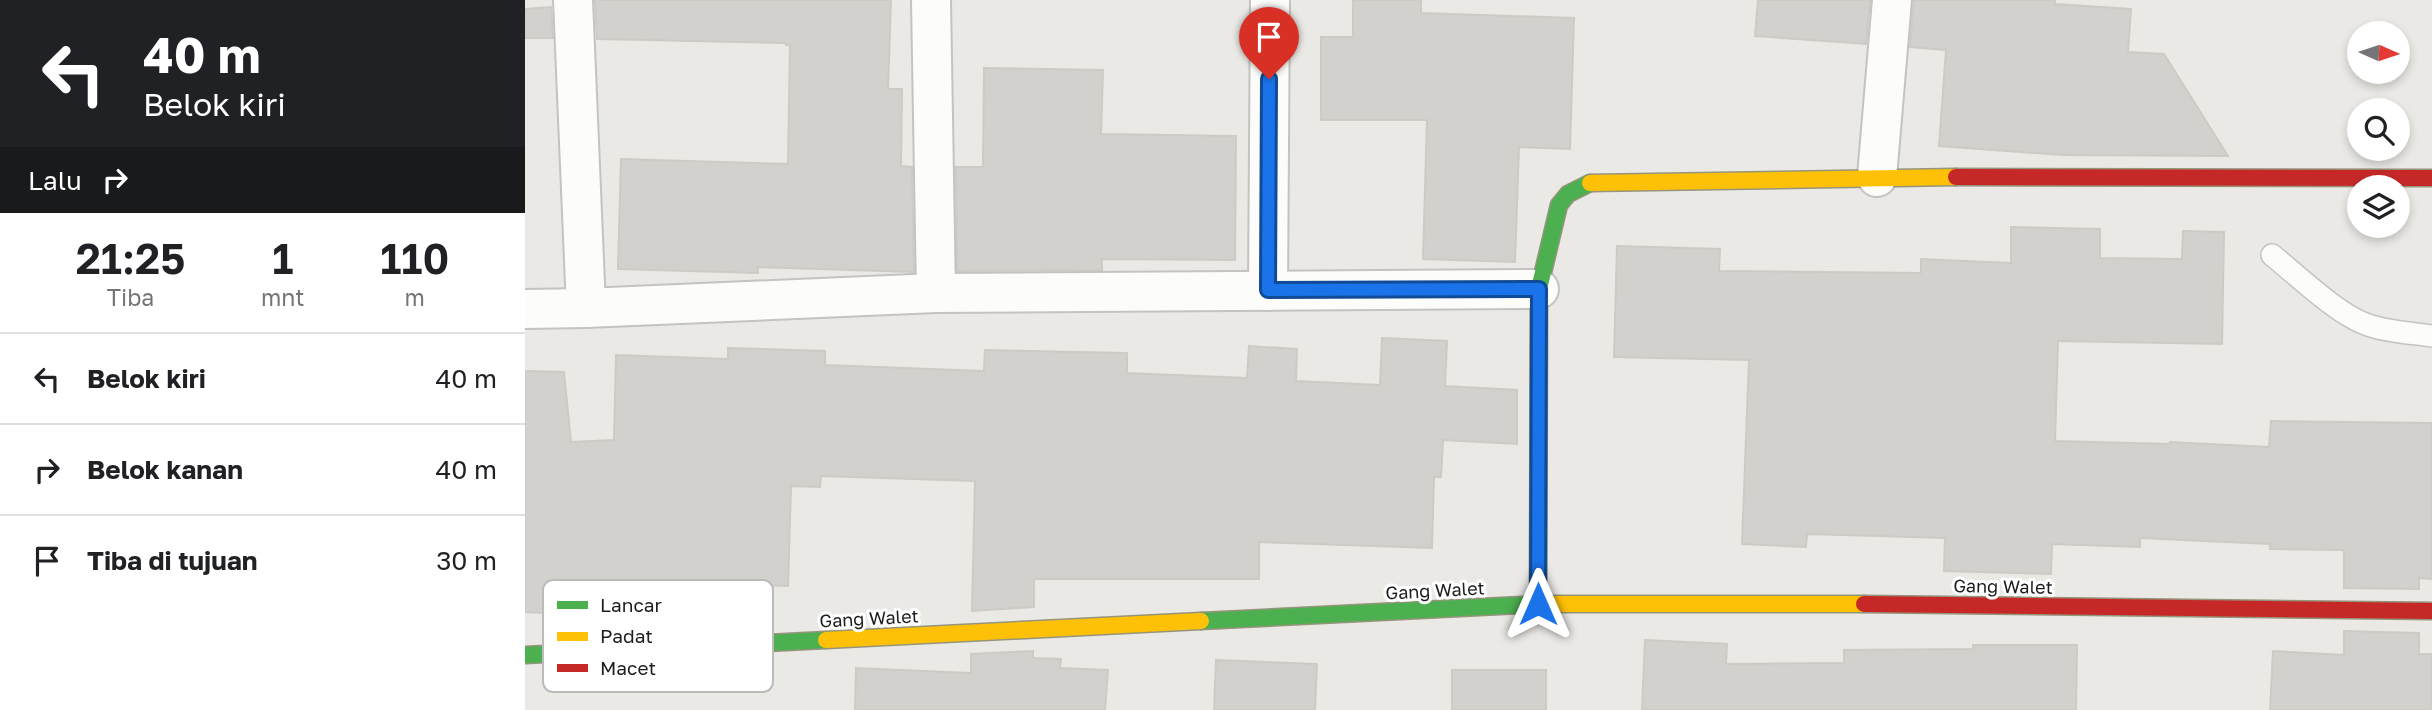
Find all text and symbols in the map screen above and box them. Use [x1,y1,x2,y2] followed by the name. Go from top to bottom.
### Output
[1239,7,1299,79] pin
[1250,18,1288,56] icon: arrive
[2347,21,2410,84] north arrow
[2347,21,2410,238] map controls
[143,25,261,84] text: 40 m
[28,28,119,119] icon: left
[143,85,286,123] text: Belok kiri
[2347,98,2410,161] button: search
[96,161,134,199] icon: right
[28,165,82,196] text: Lalu
[2347,175,2410,238] button: layers
[76,233,185,283] text: 21:25
[272,233,293,283] text: 1
[380,233,449,283] text: 110
[107,283,154,311] text: Tiba
[261,283,304,311] text: mnt
[405,283,425,311] text: m
[28,360,66,398] icon: left
[87,363,206,394] text: Belok kiri
[436,363,497,394] text: 40 m
[28,451,66,489] icon: right
[87,454,243,485] text: Belok kanan
[436,454,497,485] text: 40 m
[28,542,66,580] icon: arrive
[87,545,257,576] text: Tiba di tujuan
[436,545,497,576] text: 30 m
[1501,567,1575,641] position arrow
[1953,574,2053,598] street label: Gang Walet
[1385,576,1485,604] street label: Gang Walet
[543,580,773,692] legend
[600,593,663,616] text: Lancar
[819,604,919,632] street label: Gang Walet
[600,624,653,647] text: Padat
[600,656,656,679] text: Macet

